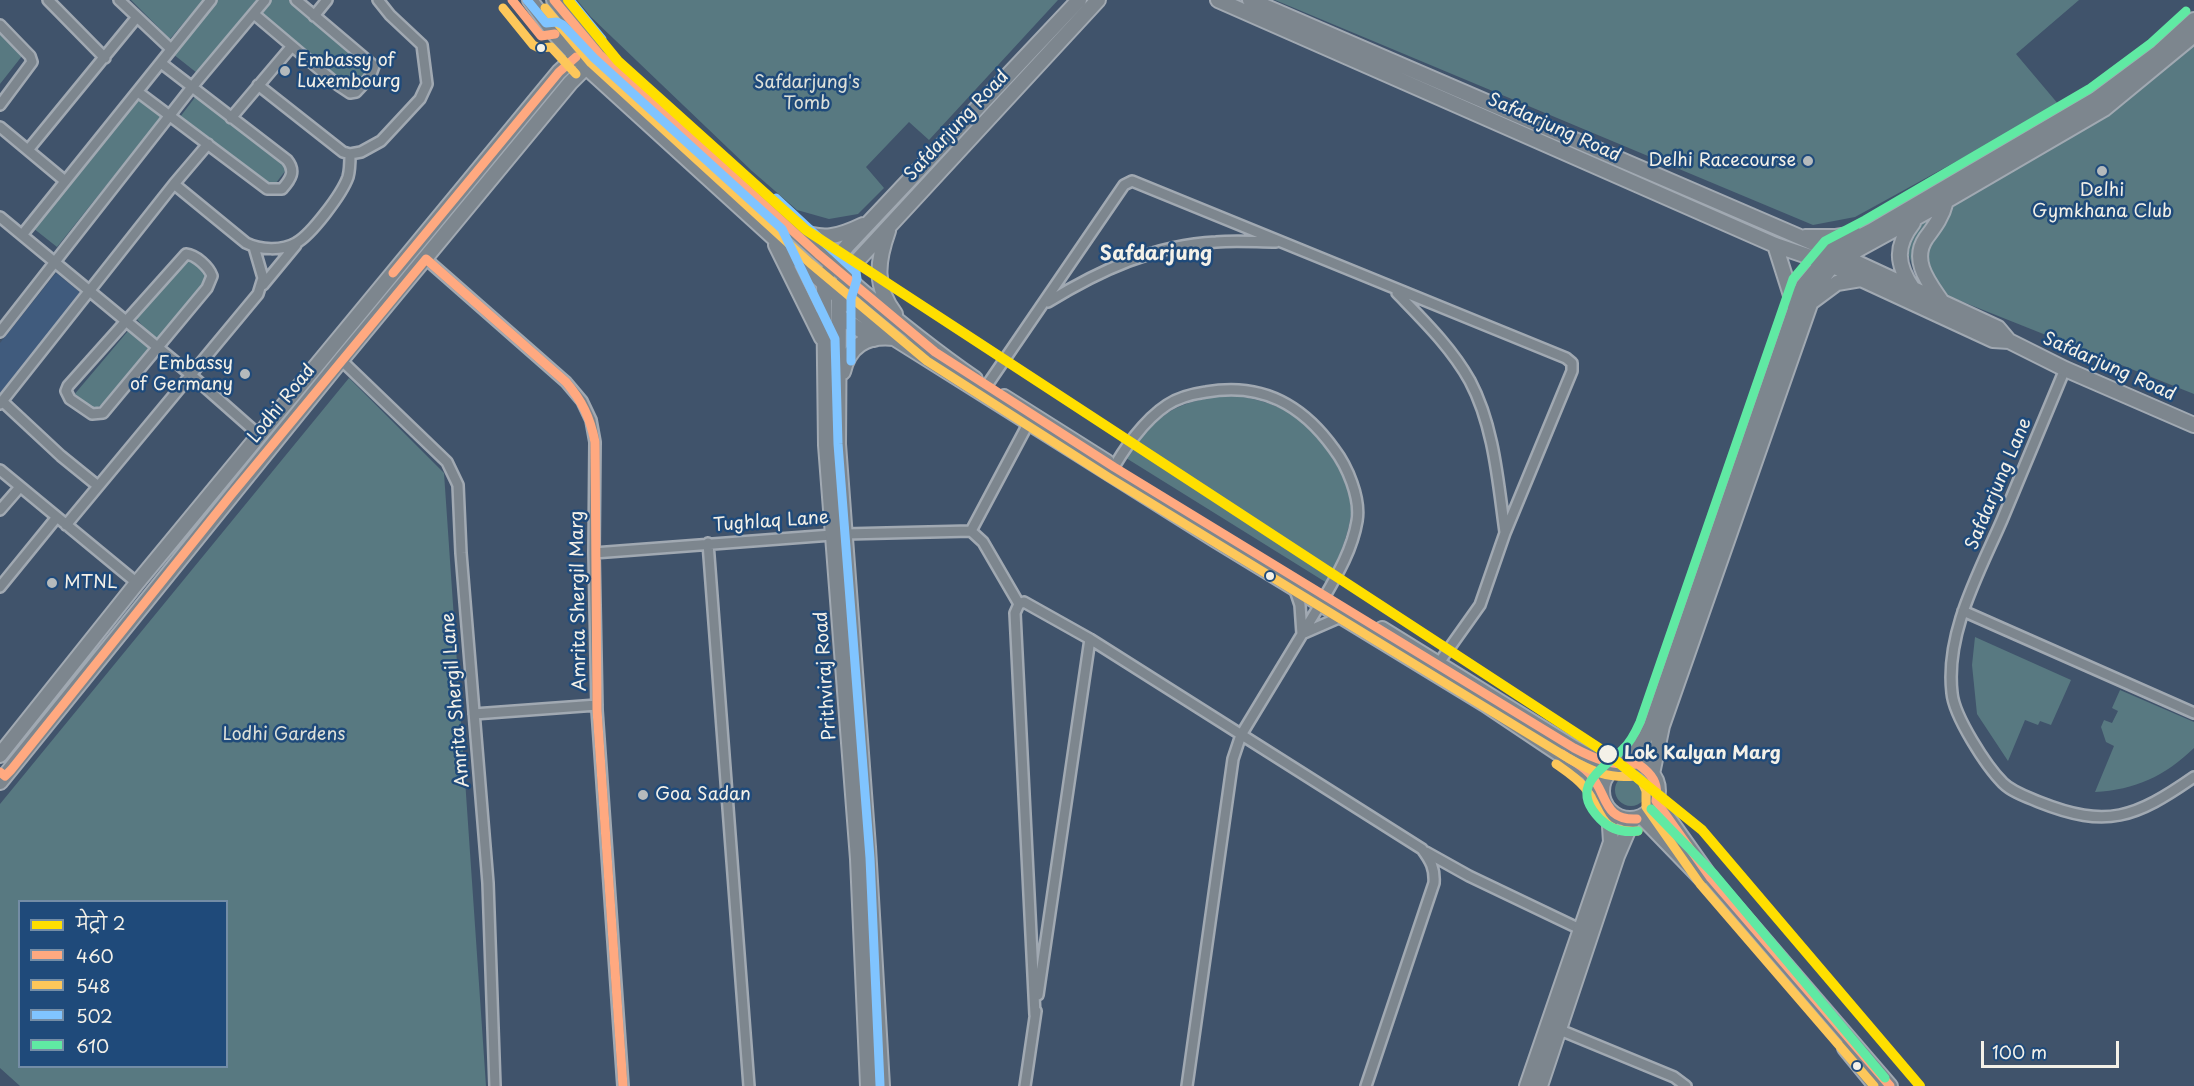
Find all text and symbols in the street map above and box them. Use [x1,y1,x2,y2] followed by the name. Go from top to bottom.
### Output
[535,42,547,54] unlabelled marker
[297,50,401,92] place label: Embassy of Luxembourg
[278,64,292,78] marker: Embassy of Luxembourg
[900,66,1014,186] street label: Safdarjung Road
[754,72,860,115] park label: Safdarjung's Tomb
[1484,89,1624,167] street label: Safdarjung Road
[1648,150,1796,172] place label: Delhi Racecourse
[1801,154,1815,168] marker: Delhi Racecourse
[2095,164,2109,178] marker: Delhi Gymkhana Club
[2032,180,2172,222] place label: Delhi Gymkhana Club
[1100,242,1212,266] district label: Safdarjung
[2039,328,2179,406] street label: Safdarjung Road
[130,353,233,395] place label: Embassy of Germany
[244,360,320,448] street label: Lodhi Road
[238,367,252,381] marker: Embassy of Germany
[1961,415,2037,553] street label: Safdarjung Lane
[712,507,830,537] street label: Tughlaq Lane
[567,511,591,691] street label: Amrita Shergil Marg
[1264,570,1276,582] unlabelled marker
[64,572,117,594] place label: MTNL
[45,576,59,590] marker: MTNL
[438,611,474,789] street label: Amrita Shergil Lane
[811,611,841,741] street label: Prithviraj Road
[223,724,345,746] park label: Lodhi Gardens
[1597,743,1619,765] marker: Lok Kalyan Marg
[1624,743,1781,765] place label: Lok Kalyan Marg
[655,784,751,806] place label: Goa Sadan
[636,788,650,802] marker: Goa Sadan
[18,900,228,1068] legend
[76,909,126,936] text: मेट्रो 2
[76,942,114,969] text: 460
[76,972,111,999] text: 548
[76,1002,113,1029] text: 502
[1984,1029,2122,1067] scale bar
[76,1032,109,1059] text: 610
[1992,1038,2047,1065] text: 100 m
[1851,1060,1863,1072] unlabelled marker

